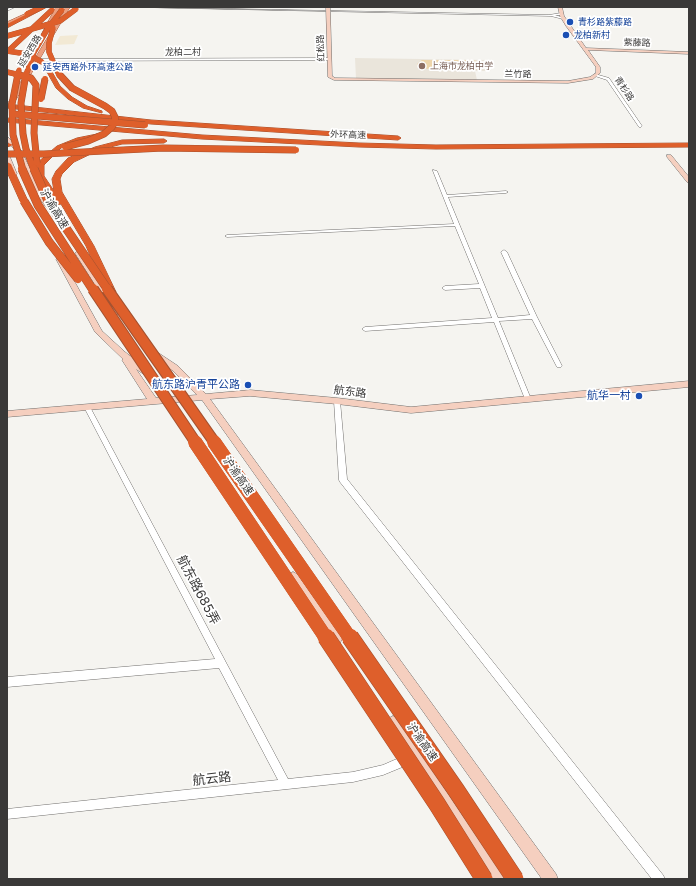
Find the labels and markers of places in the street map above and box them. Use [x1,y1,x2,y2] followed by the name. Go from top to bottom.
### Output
[565,17,575,27] marker: 青杉路紫藤路
[578,17,632,27] place label: 青杉路紫藤路
[561,30,571,40] marker: 龙柏新村
[574,30,610,40] place label: 龙柏新村
[417,61,427,71] marker: 上海市龙柏中学
[430,61,493,71] place label: 上海市龙柏中学
[30,62,40,72] marker: 延安西路外环高速公路
[43,62,133,72] place label: 延安西路外环高速公路
[152,378,240,392] place label: 航东路沪青平公路
[243,380,253,390] marker: 航东路沪青平公路
[587,389,631,403] place label: 航华一村
[634,391,644,401] marker: 航华一村

